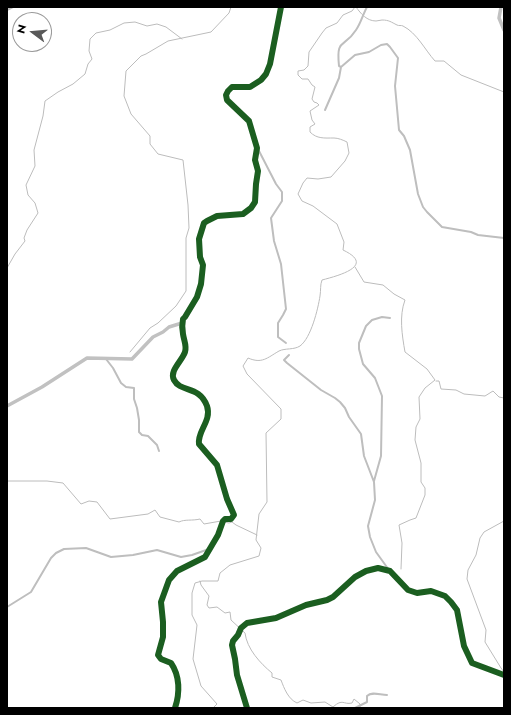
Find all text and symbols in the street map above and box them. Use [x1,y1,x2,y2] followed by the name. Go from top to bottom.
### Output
[12,12,52,52] north arrow
[13,23,30,35] text: N

